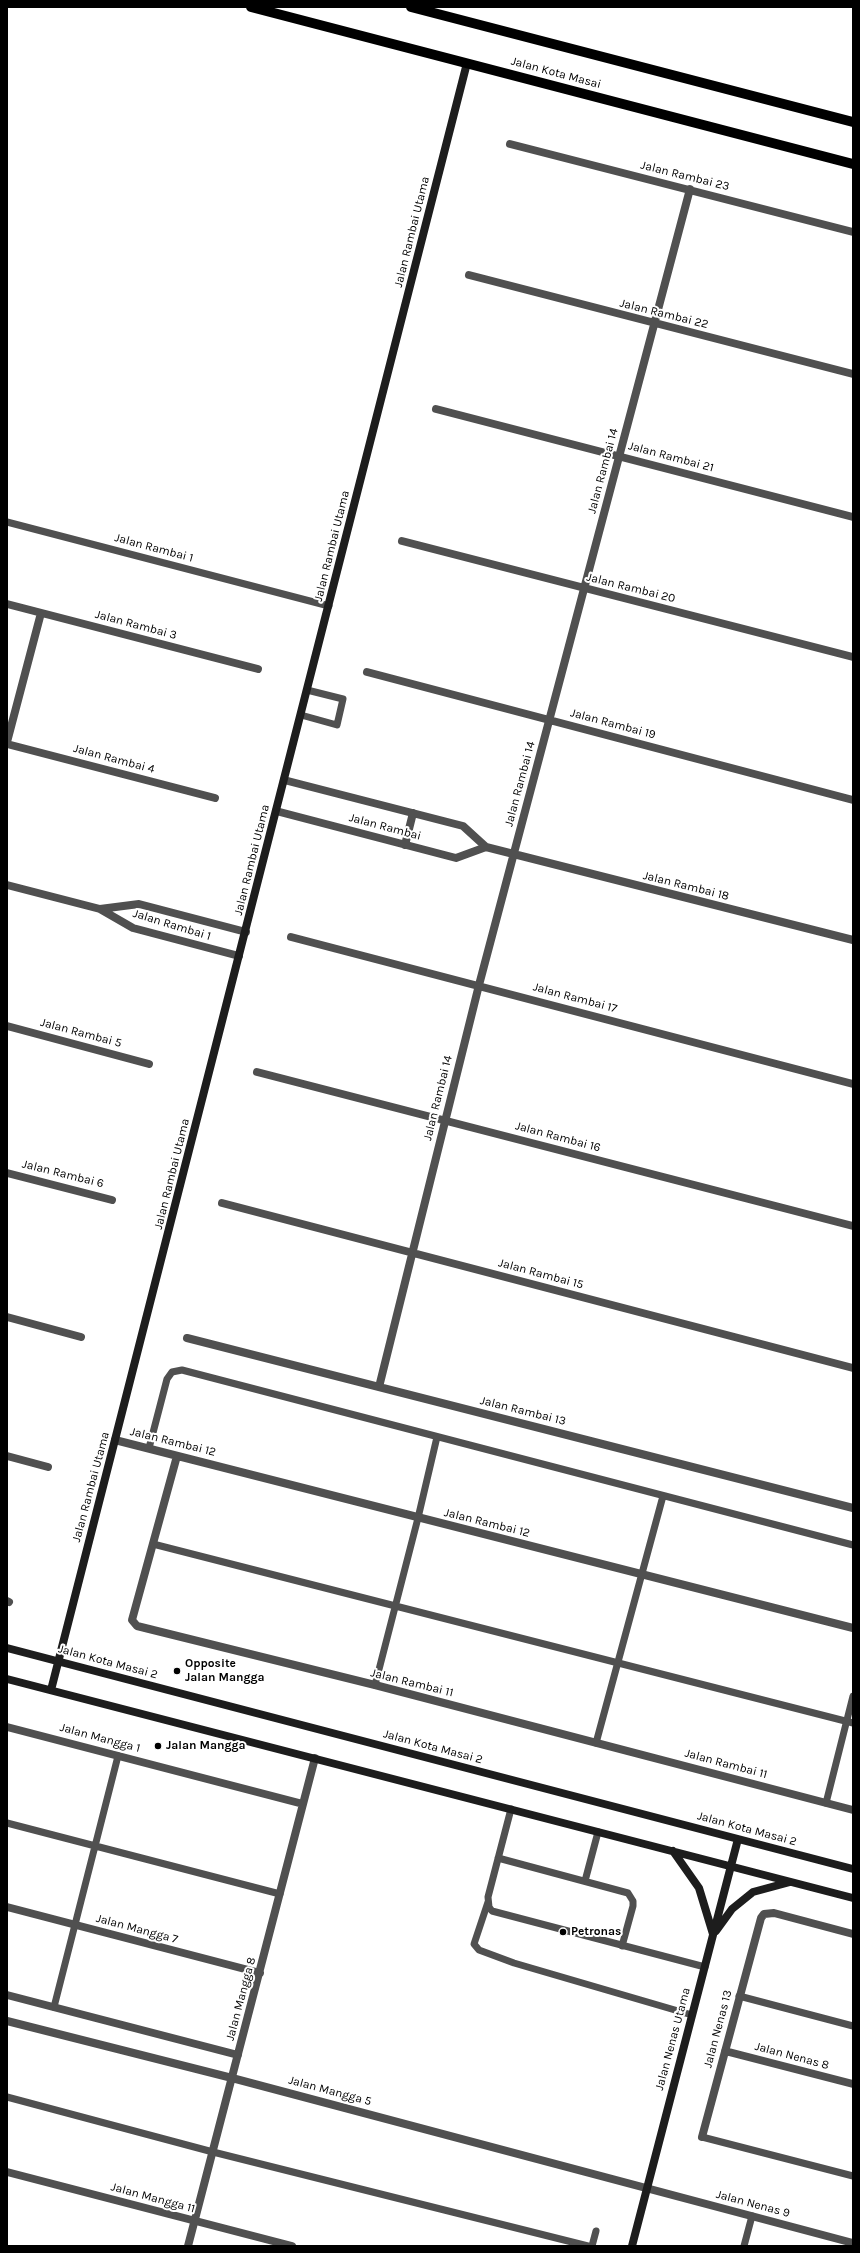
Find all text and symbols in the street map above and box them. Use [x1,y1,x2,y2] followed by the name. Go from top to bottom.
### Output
[509,54,603,92] street label: Jalan Kota Masai
[639,158,731,194] street label: Jalan Rambai 23
[391,175,433,289] street label: Jalan Rambai Utama
[618,296,710,332] street label: Jalan Rambai 22
[585,427,621,515] street label: Jalan Rambai 14
[627,439,715,475] street label: Jalan Rambai 21
[311,489,353,603] street label: Jalan Rambai Utama
[113,531,195,565] street label: Jalan Rambai 1
[585,570,677,606] street label: Jalan Rambai 20
[94,607,178,643] street label: Jalan Rambai 3
[569,706,657,742] street label: Jalan Rambai 19
[502,740,538,828] street label: Jalan Rambai 14
[72,741,156,777] street label: Jalan Rambai 4
[231,803,273,917] street label: Jalan Rambai Utama
[347,810,423,844] street label: Jalan Rambai
[641,868,731,904] street label: Jalan Rambai 18
[131,906,213,944] street label: Jalan Rambai 1
[531,980,619,1016] street label: Jalan Rambai 17
[39,1015,123,1051] street label: Jalan Rambai 5
[420,1054,456,1142] street label: Jalan Rambai 14
[151,1117,193,1231] street label: Jalan Rambai Utama
[514,1119,602,1155] street label: Jalan Rambai 16
[21,1157,105,1191] street label: Jalan Rambai 6
[497,1256,585,1292] street label: Jalan Rambai 15
[479,1393,567,1429] street label: Jalan Rambai 13
[129,1424,217,1460] street label: Jalan Rambai 12
[69,1430,113,1544] street label: Jalan Rambai Utama
[443,1505,531,1541] street label: Jalan Rambai 12
[57,1642,159,1682] street label: Jalan Kota Masai 2
[185,1657,265,1685] place label: Opposite Jalan Mangga
[172,1666,182,1676] marker: Opposite Jalan Mangga
[369,1666,455,1700] street label: Jalan Rambai 11
[58,1720,142,1756] street label: Jalan Mangga 1
[382,1727,484,1767] street label: Jalan Kota Masai 2
[166,1739,246,1753] place label: Jalan Mangga
[153,1741,163,1751] marker: Jalan Mangga
[683,1746,769,1782] street label: Jalan Rambai 11
[696,1809,798,1849] street label: Jalan Kota Masai 2
[94,1911,180,1947] street label: Jalan Mangga 7
[571,1925,621,1939] place label: Petronas
[558,1927,568,1937] marker: Petronas
[223,1956,259,2042] street label: Jalan Mangga 8
[652,1986,694,2092] street label: Jalan Nenas Utama
[701,1989,735,2069] street label: Jalan Nenas 13
[753,2039,831,2073] street label: Jalan Nenas 8
[287,2073,373,2109] street label: Jalan Mangga 5
[109,2180,197,2216] street label: Jalan Mangga 11
[715,2187,791,2221] street label: Jalan Nenas 9

